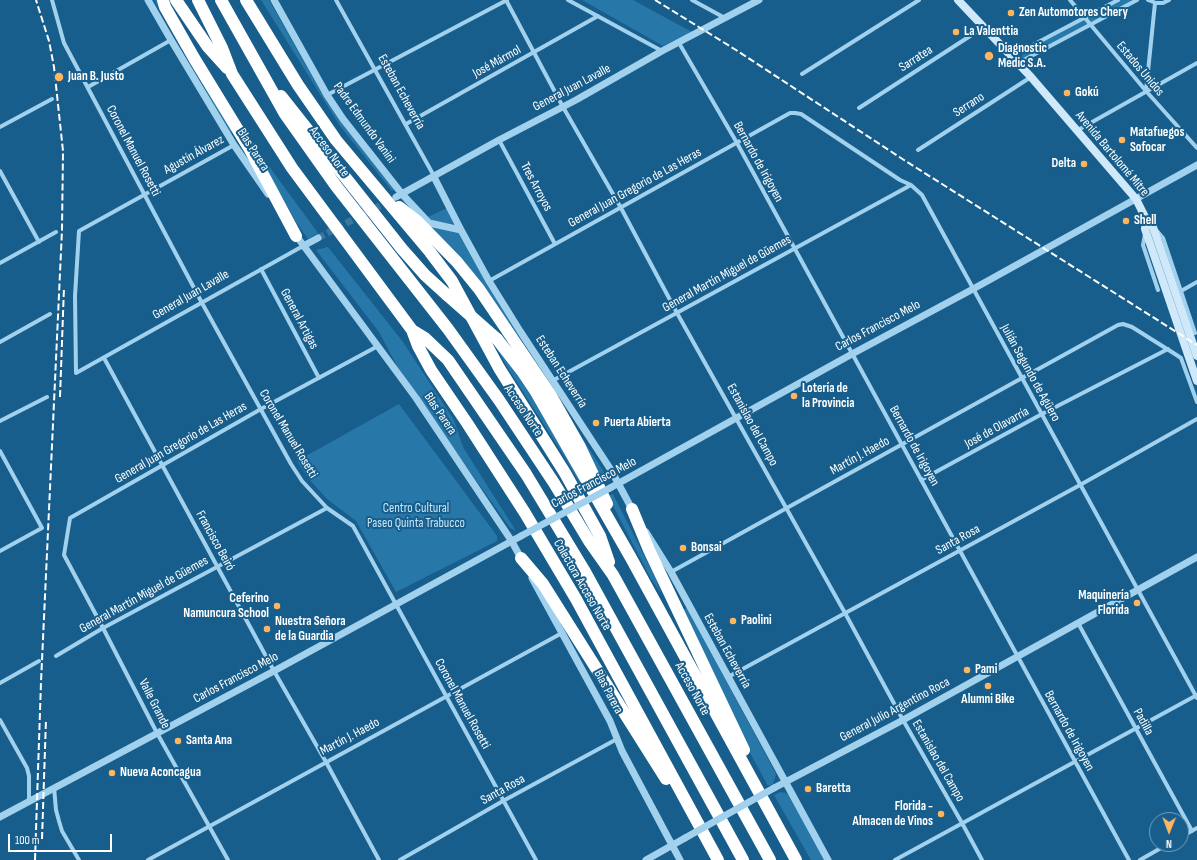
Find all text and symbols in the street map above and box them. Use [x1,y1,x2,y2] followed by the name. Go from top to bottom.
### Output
[1019,5,1128,21] place label: Zen Automotores Chery
[1006,8,1016,18] marker: Zen Automotores Chery
[964,24,1018,40] place label: La Valenttia
[951,27,961,37] marker: La Valenttia
[1113,39,1167,99] street label: Estados Unidos
[998,41,1047,72] place label: Diagnostic Medic S.A.
[470,42,524,82] street label: José Mármol
[896,42,936,76] street label: Sarratea
[983,50,995,62] marker: Diagnostic Medic S.A.
[374,52,428,132] street label: Esteban Echeverría
[530,61,614,115] street label: General Juan Lavalle
[68,69,124,85] place label: Juan B. Justo
[53,71,65,83] marker: Juan B. Justo
[330,80,398,166] street label: Padre Edmundo Vanini
[1075,85,1099,101] place label: Gokú
[1062,88,1072,98] marker: Gokú
[950,89,988,121] street label: Serrano
[102,103,164,199] street label: Coronel Manuel Rosetti
[1072,108,1152,200] street label: Avenida Bartolomé Mitre
[730,119,786,205] street label: Bernardo de Irigoyen
[306,124,352,180] street label: Acceso Norte
[1130,125,1184,156] place label: Matafuegos Sofocar
[234,126,272,174] street label: Blas Parera
[161,132,227,178] street label: Agustín Álvarez
[1117,135,1127,145] marker: Matafuegos Sofocar
[566,145,704,231] street label: General Juan Gregorio de Las Heras
[1051,156,1076,172] place label: Delta
[1079,159,1089,169] marker: Delta
[517,160,555,214] street label: Tres Arroyos
[1134,213,1156,229] place label: Shell
[1121,216,1131,226] marker: Shell
[660,232,794,316] street label: General Martín Miguel de Güemes
[150,267,232,323] street label: General Juan Lavalle
[277,286,321,352] street label: General Artigas
[833,297,923,355] street label: Carlos Francisco Melo
[997,322,1063,424] street label: Julián Segundo de Agüero
[532,333,590,411] street label: Esteban Echeverría
[723,381,781,469] street label: Estanislao del Campo
[802,381,855,412] place label: Lotería de la Provincia
[500,382,546,440] street label: Acceso Norte
[255,387,321,481] street label: Coronel Manuel Rosetti
[420,390,460,438] street label: Blas Parera
[789,391,799,401] marker: Lotería de la Provincia
[112,399,250,487] street label: General Juan Gregorio de Las Heras
[886,403,942,489] street label: Bernardo de Irigoyen
[962,404,1032,452] street label: José de Olavarría
[604,415,671,431] place label: Puerta Abierta
[591,418,601,428] marker: Puerta Abierta
[828,433,892,479] street label: Martín J. Haedo
[549,454,639,512] street label: Carlos Francisco Melo
[367,501,465,532] park label: Centro Cultural Paseo Quinta Trabucco
[192,508,238,574] street label: Francisco Beiró
[933,522,983,558] street label: Santa Rosa
[550,537,614,633] street label: Colectora Acceso Norte
[691,540,722,556] place label: Bonsai
[678,543,688,553] marker: Bonsai
[77,553,211,637] street label: General Martín Miguel de Güemes
[1078,588,1129,619] place label: Maquinería Florida
[183,591,269,622] place label: Ceferino Namuncura School
[1132,598,1142,608] marker: Maquinería Florida
[272,601,282,611] marker: Ceferino Namuncura School
[700,611,754,691] street label: Esteban Echeverría
[741,613,772,629] place label: Paolini
[275,614,346,645] place label: Nuestra Señora de la Guardia
[728,616,738,626] marker: Paolini
[262,624,272,634] marker: Nuestra Señora de la Guardia
[191,649,281,707] street label: Carlos Francisco Melo
[431,656,493,752] street label: Coronel Manuel Rosetti
[671,660,713,718] street label: Acceso Norte
[975,662,997,678] place label: Pami
[962,665,972,675] marker: Pami
[590,667,626,717] street label: Blas Parera
[837,674,953,746] street label: General Julio Argentino Roca
[135,676,173,732] street label: Valle Grande
[983,681,993,691] marker: Alumni Bike
[1041,688,1097,774] street label: Bernardo de Irigoyen
[961,692,1015,708] place label: Alumni Bike
[1129,706,1157,738] street label: Padilla
[318,715,382,759] street label: Martín J. Haedo
[908,717,968,805] street label: Estanislao del Campo
[186,733,232,749] place label: Santa Ana
[173,736,183,746] marker: Santa Ana
[120,765,201,781] place label: Nueva Aconcagua
[107,768,117,778] marker: Nueva Aconcagua
[478,772,528,808] street label: Santa Rosa
[816,781,851,797] place label: Baretta
[803,784,813,794] marker: Baretta
[853,799,933,830] place label: Florida - Almacen de Vinos
[936,809,946,819] marker: Florida - Almacen de Vinos
[1149,812,1189,852] north arrow
[10,826,114,852] scale bar
[15,833,40,848] text: 100 m
[1166,837,1172,850] text: N

